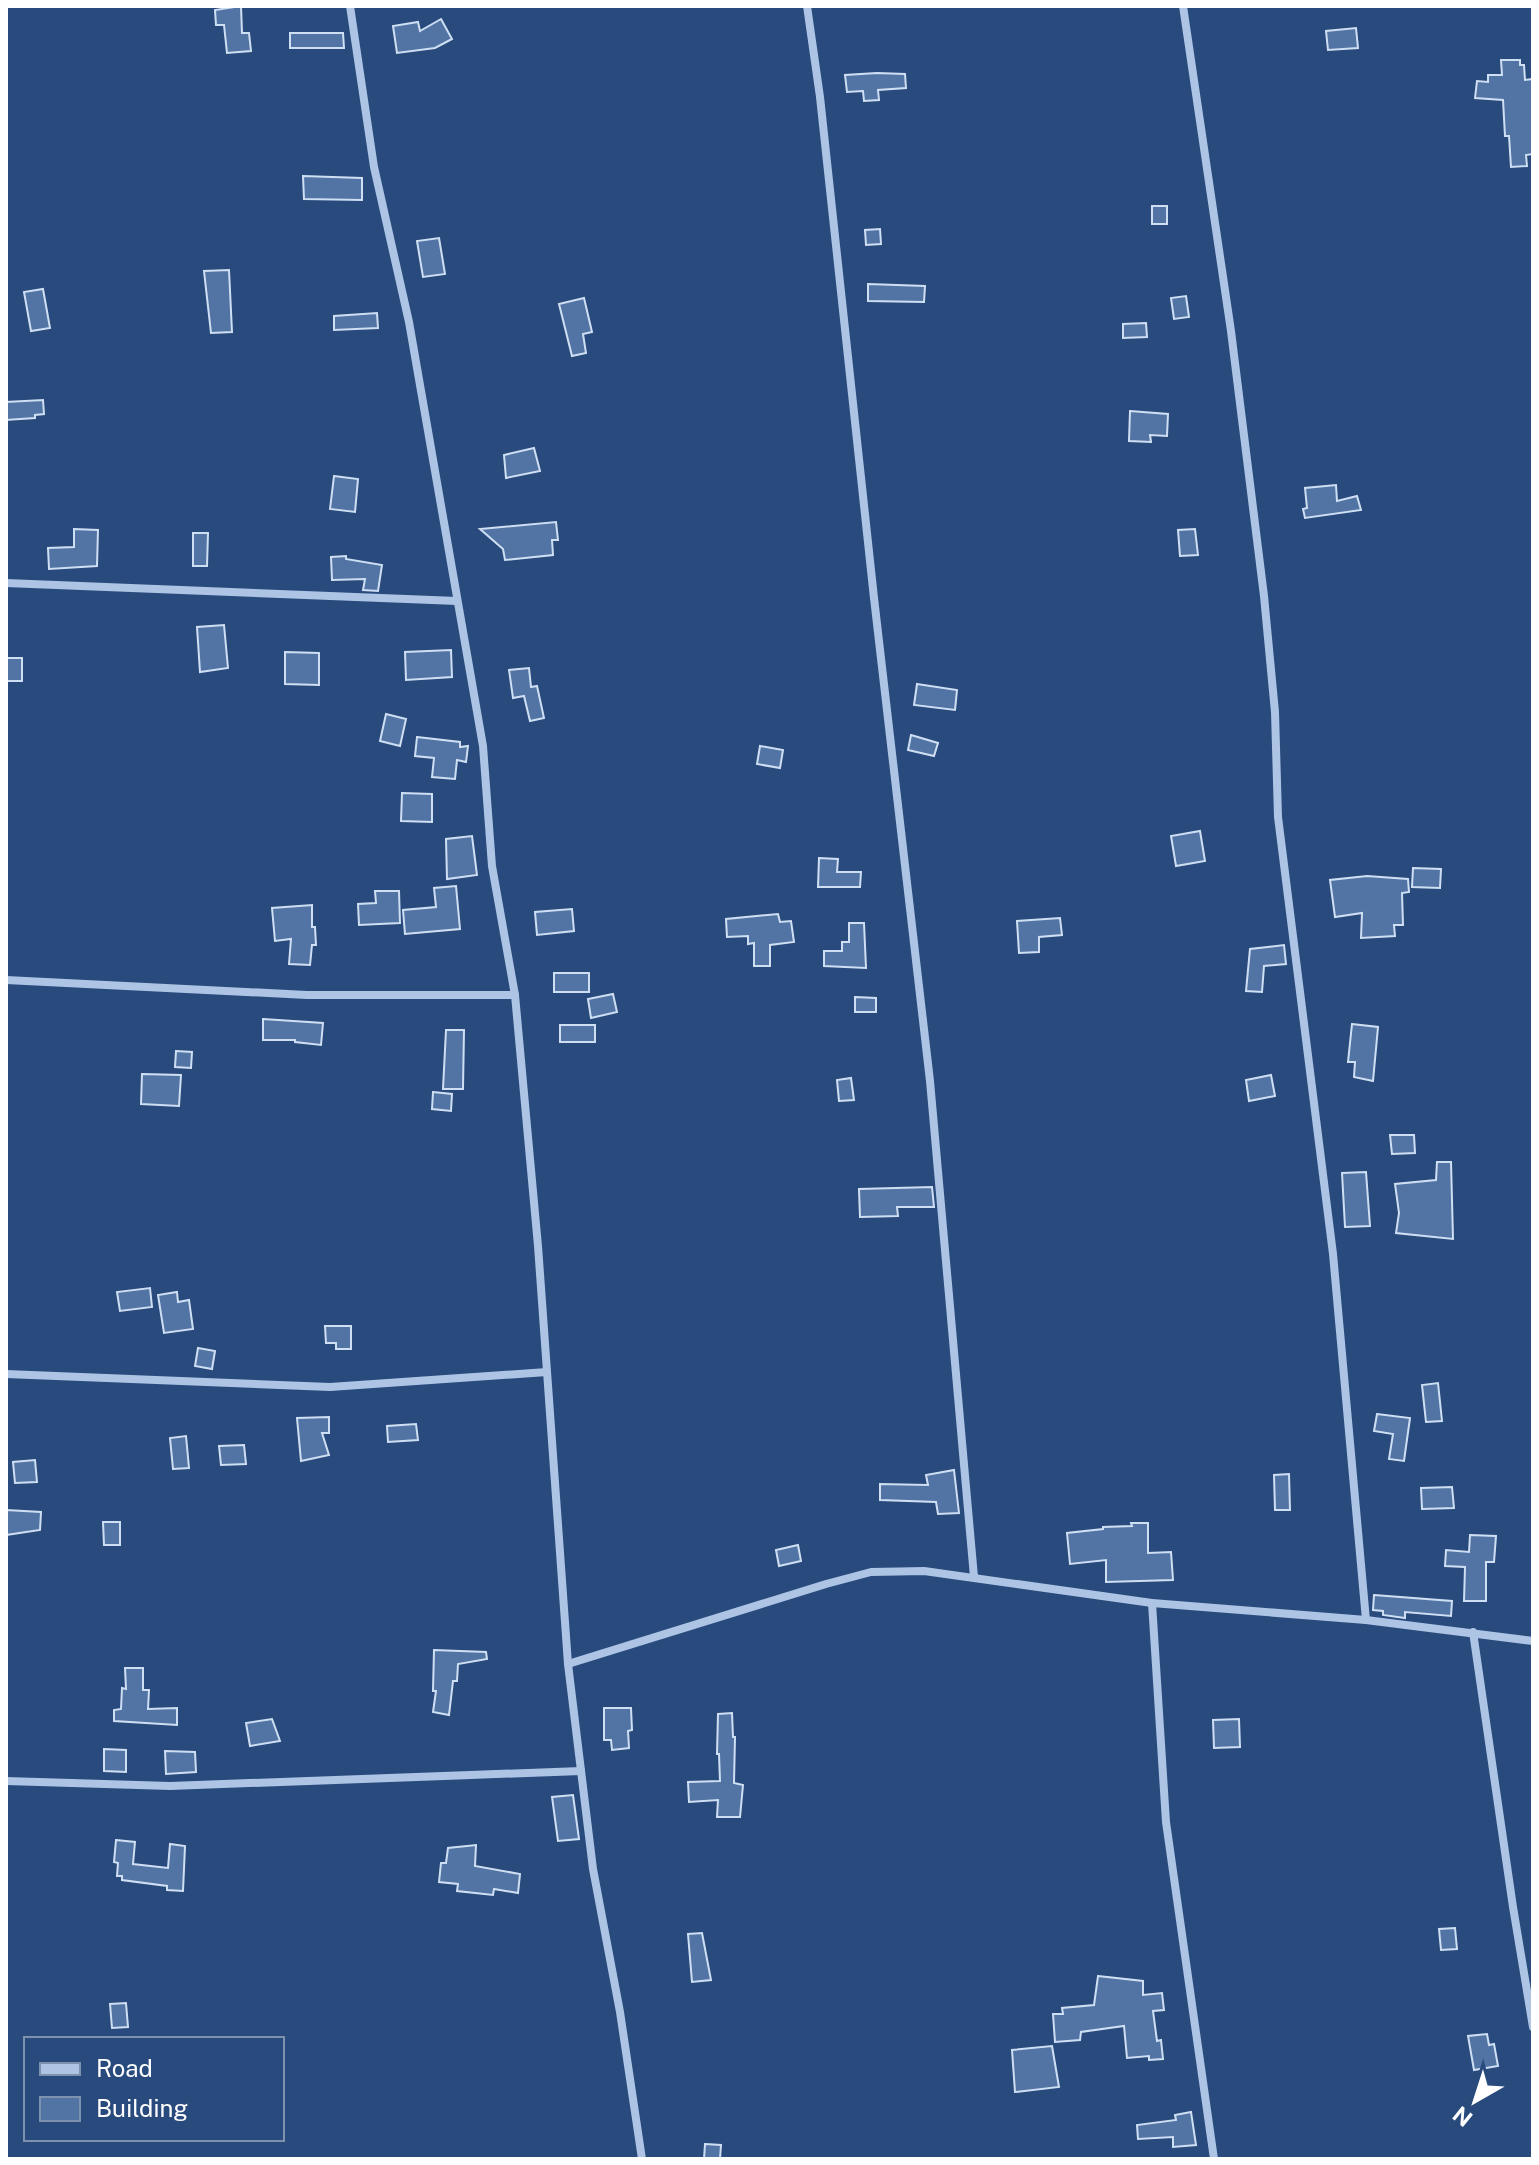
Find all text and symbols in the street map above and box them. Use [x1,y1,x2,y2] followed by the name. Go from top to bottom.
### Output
[24,2037,284,2141] legend
[96,2054,153,2082] text: Road
[1435,2061,1515,2141] north arrow
[96,2094,188,2122] text: Building
[1448,2101,1477,2132] text: N

